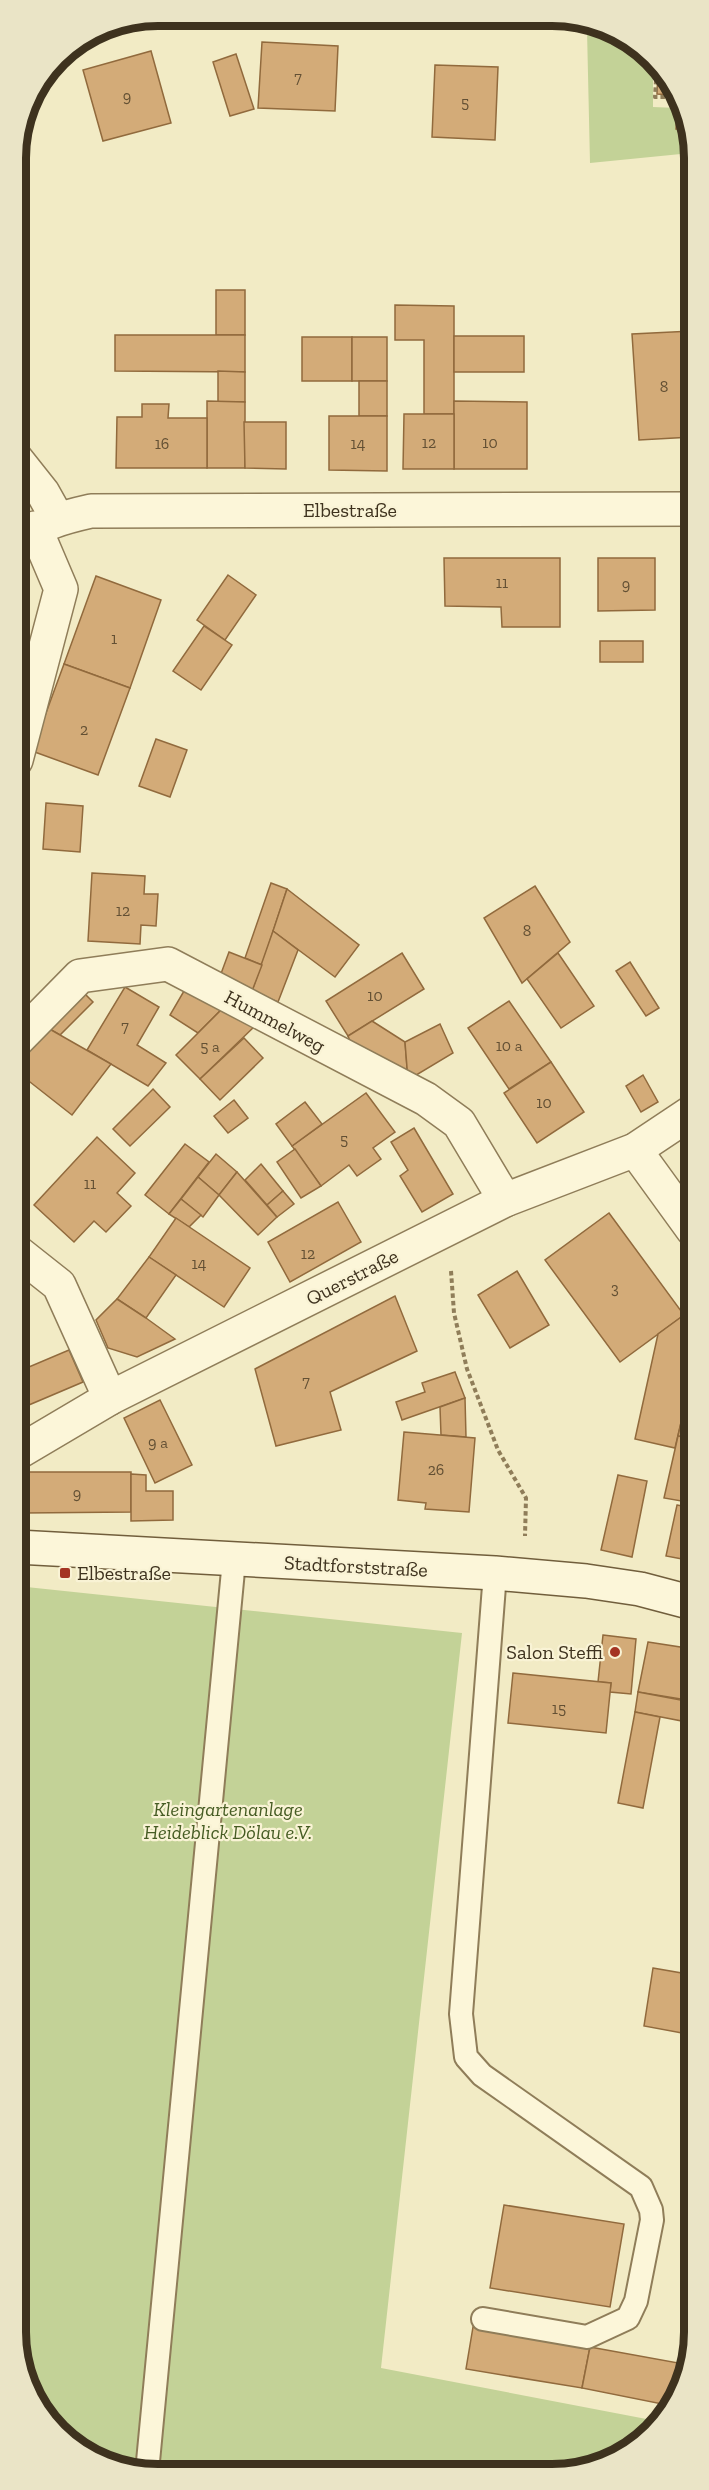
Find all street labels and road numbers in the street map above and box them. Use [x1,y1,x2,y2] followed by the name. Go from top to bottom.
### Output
[303,498,397,522] street label: Elbestraße
[221,984,329,1058] street label: Hummelweg
[302,1244,402,1310] street label: Querstraße
[284,1550,428,1582] street label: Stadtforststraße

